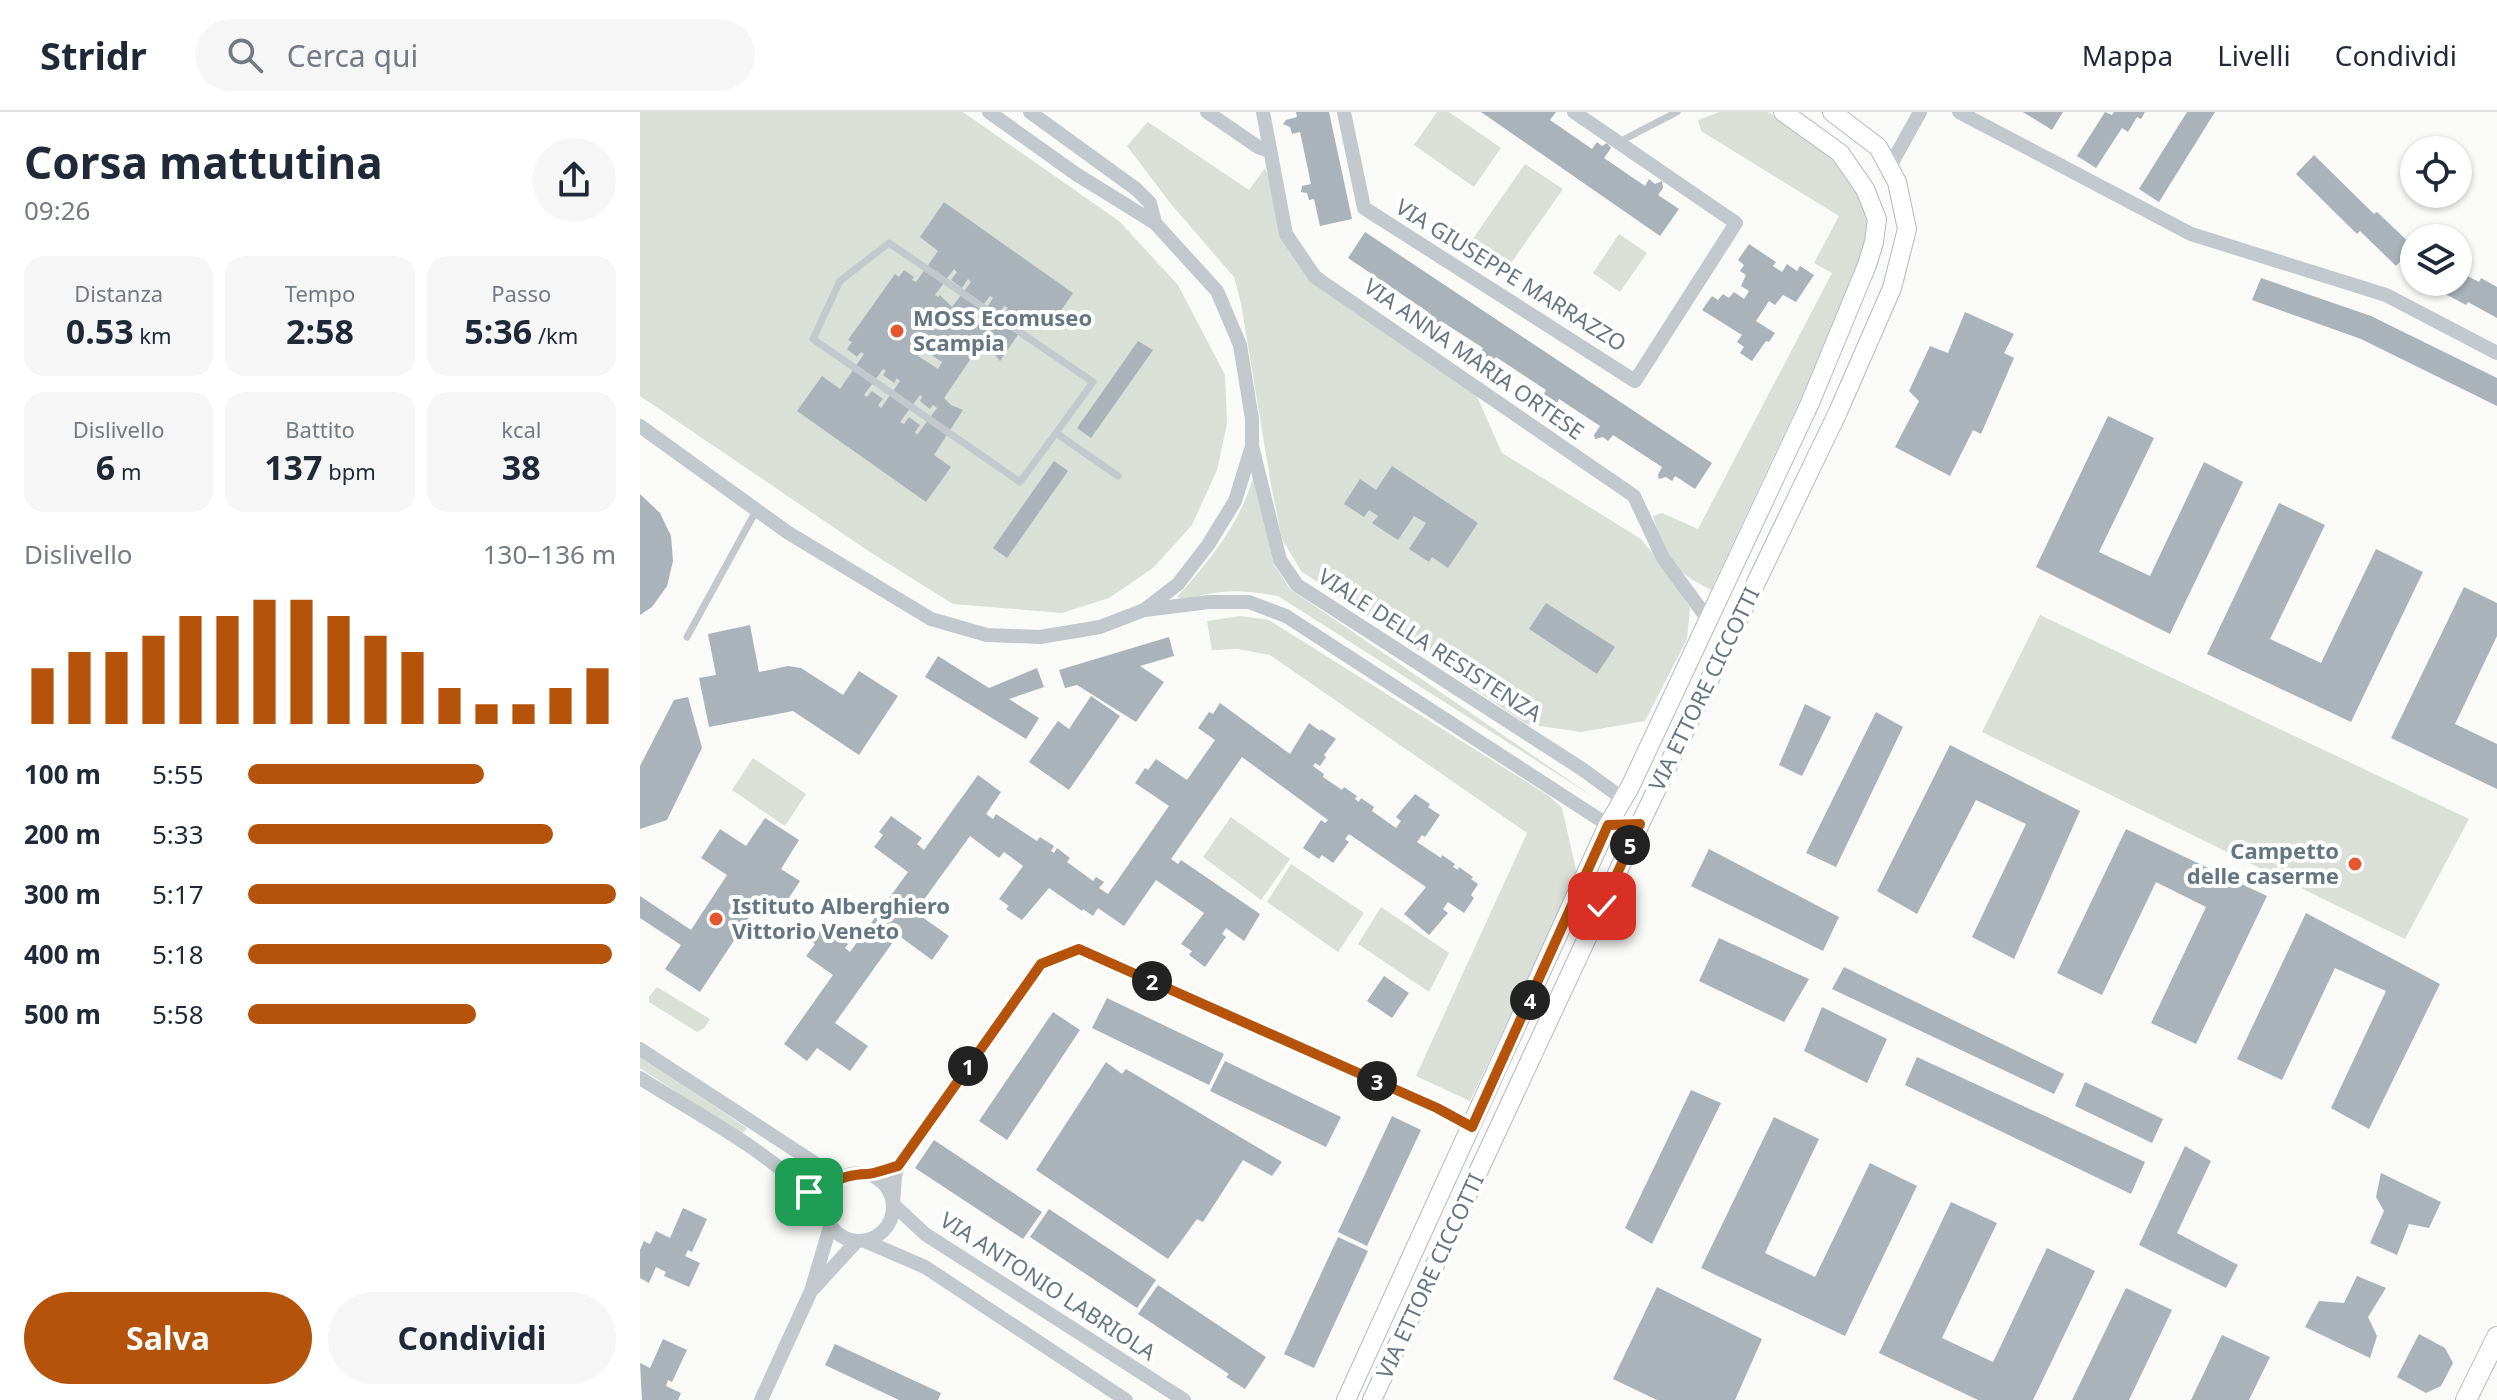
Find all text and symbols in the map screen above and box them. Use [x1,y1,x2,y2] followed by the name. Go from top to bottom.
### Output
[195,19,755,91] search box
[40,29,147,81] text: Stridr
[223,33,267,77] icon: search
[287,35,418,76] text: Cerca qui
[2082,36,2173,74] text: Mappa
[2217,36,2291,74] text: Livelli
[2335,36,2457,74] text: Condividi
[24,132,383,192] text: Corsa mattutina
[2400,136,2472,296] map controls
[2400,136,2472,208] button: locate
[532,138,616,222] button: share
[1391,191,1632,357] street label: VIA GIUSEPPE MARRAZZO
[24,192,90,228] text: 09:26
[2400,224,2472,296] button: layers
[1359,271,1591,446] street label: VIA ANNA MARIA ORTESE
[74,278,163,308] text: Distanza
[285,278,355,308] text: Tempo
[491,278,551,308] text: Passo
[913,302,1092,357] place label: MOSS Ecomuseo Scampia
[66,308,134,354] text: 0.53
[286,308,354,354] text: 2:58
[464,308,532,354] text: 5:36
[134,320,172,350] text: km
[532,320,578,350] text: /km
[888,322,906,340] marker: MOSS Ecomuseo Scampia
[73,414,165,444] text: Dislivello
[285,414,355,444] text: Battito
[501,414,541,444] text: kcal
[96,444,115,490] text: 6
[264,444,322,490] text: 137
[502,444,541,490] text: 38
[115,456,142,486] text: m
[322,456,376,486] text: bpm
[24,536,133,572] text: Dislivello
[483,536,616,572] text: 130–136 m
[1313,561,1549,728] street label: VIALE DELLA RESISTENZA
[1641,582,1765,795] street label: VIA ETTORE CICCOTTI
[24,756,101,792] text: 100 m
[152,756,204,792] text: 5:55
[24,816,101,852] text: 200 m
[152,816,204,852] text: 5:33
[1610,825,1650,865] pin: 5
[1624,830,1636,860] text: 5
[2187,835,2339,890] place label: Campetto delle caserme
[2346,855,2364,873] marker: Campetto delle caserme
[1568,872,1636,940] pin
[24,876,101,912] text: 300 m
[152,876,204,912] text: 5:17
[1580,884,1624,928] icon: check
[732,890,950,945] place label: Istituto Alberghiero Vittorio Veneto
[707,910,725,928] marker: Istituto Alberghiero Vittorio Veneto
[24,936,101,972] text: 400 m
[152,936,204,972] text: 5:18
[1132,961,1172,1001] pin: 2
[1146,966,1158,996] text: 2
[1510,980,1550,1020] pin: 4
[1524,985,1536,1015] text: 4
[24,996,101,1032] text: 500 m
[152,996,204,1032] text: 5:58
[948,1046,988,1086] pin: 1
[962,1051,974,1081] text: 1
[1357,1061,1397,1101] pin: 3
[1371,1066,1383,1096] text: 3
[775,1158,843,1226] pin
[1368,1168,1490,1383] street label: VIA ETTORE CICCOTTI
[787,1170,831,1214] icon: arrive
[935,1204,1163,1367] street label: VIA ANTONIO LABRIOLA
[24,1292,312,1384] button: Salva
[328,1292,616,1384] button: Condividi

